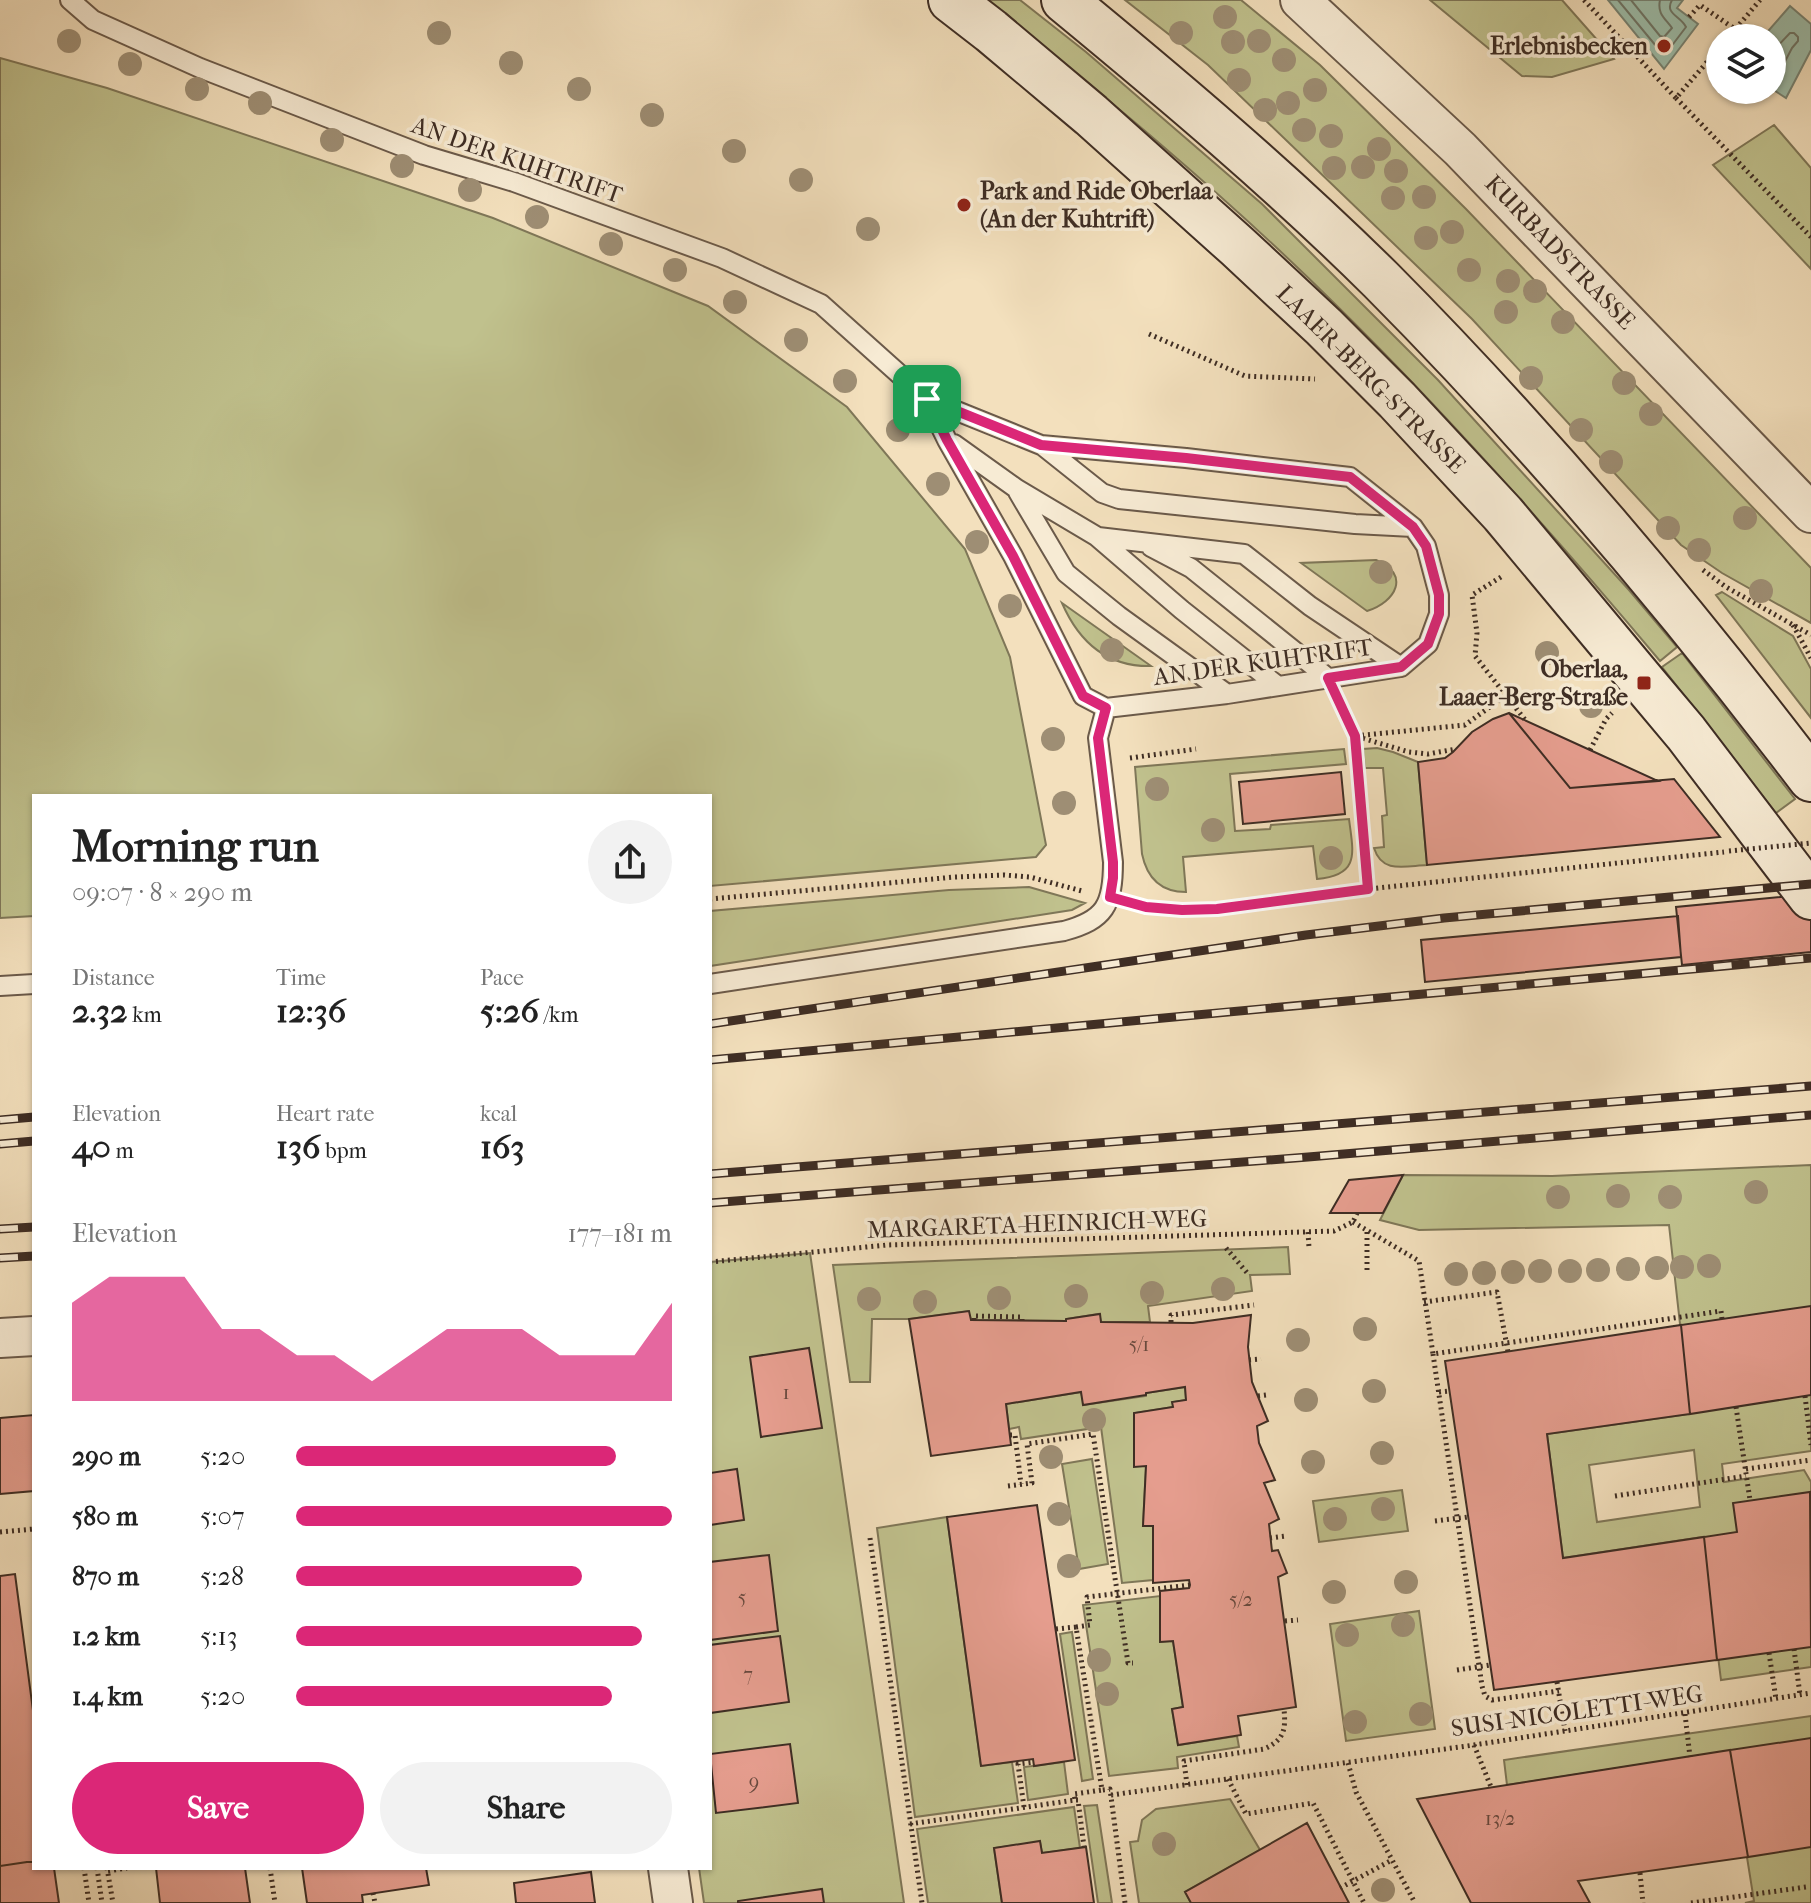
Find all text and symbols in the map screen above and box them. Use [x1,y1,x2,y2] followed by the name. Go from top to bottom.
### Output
[1706,24,1786,104] map controls
[1706,24,1786,104] button: layers
[1490,32,1649,60] place label: Erlebnisbecken
[1655,37,1673,55] marker: Erlebnisbecken
[407,110,627,209] street label: AN DER KUHTRIFT
[1479,169,1641,335] street label: KURBADSTRASSE
[980,177,1214,233] place label: Park and Ride Oberlaa (An der Kuhtrift)
[955,196,973,214] marker: Park and Ride Oberlaa (An der Kuhtrift)
[1271,279,1471,479] street label: LAAER-BERG-STRASSE
[893,365,961,433] pin
[905,377,949,421] icon: arrive
[1151,633,1375,691] street label: AN DER KUHTRIFT
[1439,655,1628,711] place label: Oberlaa, Laaer-Berg-Straße
[1635,674,1653,692] marker: Oberlaa, Laaer-Berg-Straße
[588,820,672,904] button: share
[72,821,319,872] text: Morning run
[72,877,252,908] text: 09:07 · 8 × 290 m
[72,965,155,991] text: Distance
[276,965,326,991] text: Time
[480,965,524,991] text: Pace
[72,991,127,1031] text: 2.32
[276,991,346,1031] text: 12:36
[480,991,539,1031] text: 5:26
[127,1002,162,1028] text: km
[539,1002,579,1028] text: /km
[72,1101,161,1127] text: Elevation
[276,1101,375,1127] text: Heart rate
[480,1101,517,1127] text: kcal
[72,1127,111,1167] text: 40
[276,1127,321,1167] text: 136
[480,1127,524,1167] text: 163
[111,1138,134,1164] text: m
[321,1138,367,1164] text: bpm
[866,1204,1208,1244] street label: MARGARETA-HEINRICH-WEG
[72,1218,177,1249] text: Elevation
[567,1218,672,1249] text: 177–181 m
[1129,1333,1149,1356] house number: 5/1
[782,1381,790,1404] house number: 1
[72,1441,141,1472] text: 290 m
[200,1441,245,1472] text: 5:20
[72,1501,138,1532] text: 580 m
[200,1501,244,1532] text: 5:07
[72,1561,139,1592] text: 870 m
[200,1561,244,1592] text: 5:28
[738,1586,746,1609] house number: 5
[1229,1588,1253,1611] house number: 5/2
[72,1621,140,1652] text: 1.2 km
[200,1621,237,1652] text: 5:13
[743,1663,753,1686] house number: 7
[1449,1679,1705,1743] street label: SUSI-NICOLETTI-WEG
[72,1681,143,1712] text: 1.4 km
[200,1681,245,1712] text: 5:20
[72,1762,364,1854] button: Save
[380,1762,672,1854] button: Share
[749,1771,759,1794] house number: 9
[1485,1807,1515,1830] house number: 13/2

